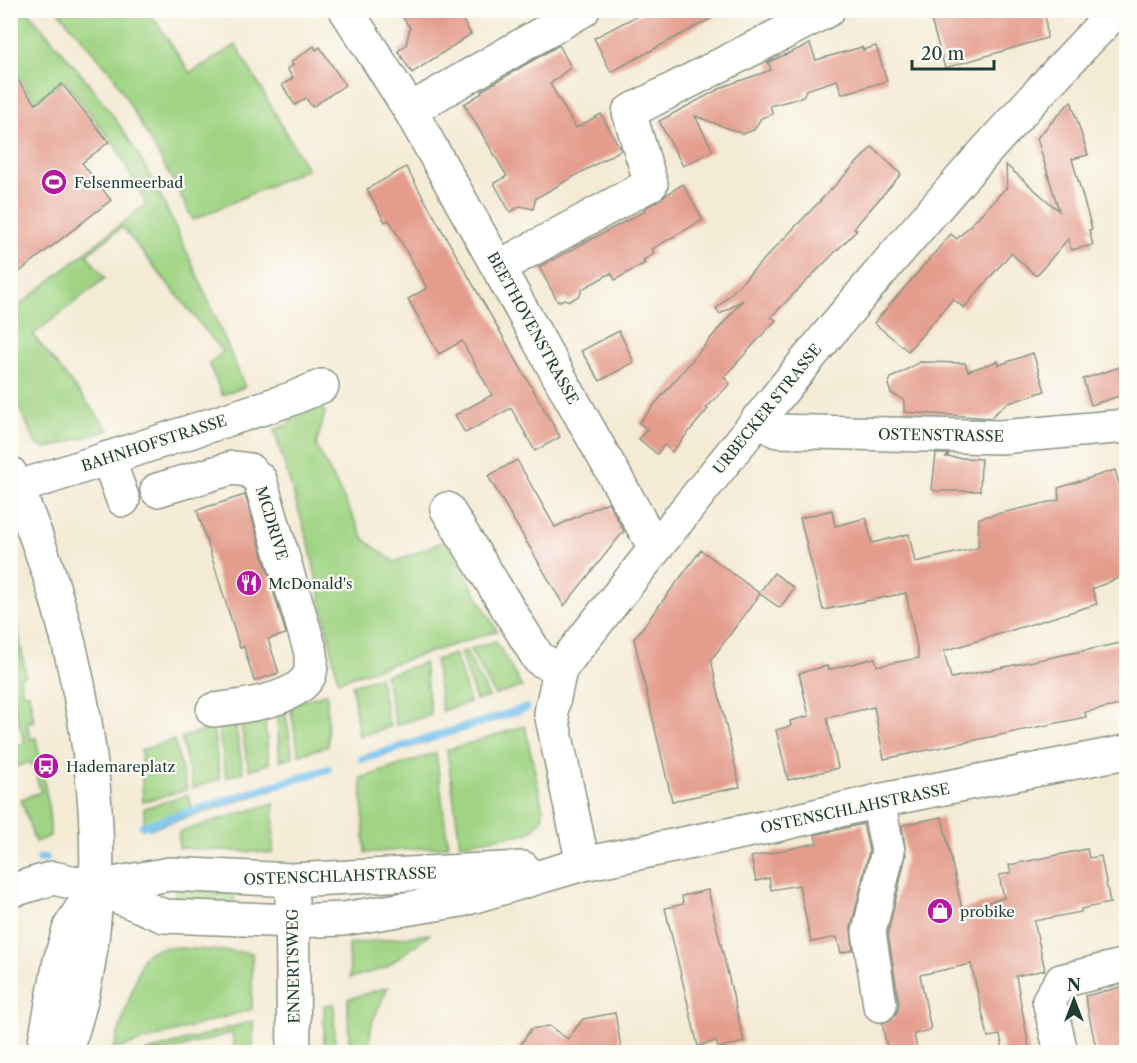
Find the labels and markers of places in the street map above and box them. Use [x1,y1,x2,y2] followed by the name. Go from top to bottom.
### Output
[39,167,69,197] sports icon: Felsenmeerbad
[74,173,183,192] place label: Felsenmeerbad
[234,568,264,598] restaurant icon: McDonald's
[268,574,353,593] place label: McDonald's
[31,751,61,781] bus stop icon: Hademareplatz
[66,757,175,776] place label: Hademareplatz
[925,896,955,926] shop icon: probike
[960,902,1015,921] place label: probike

